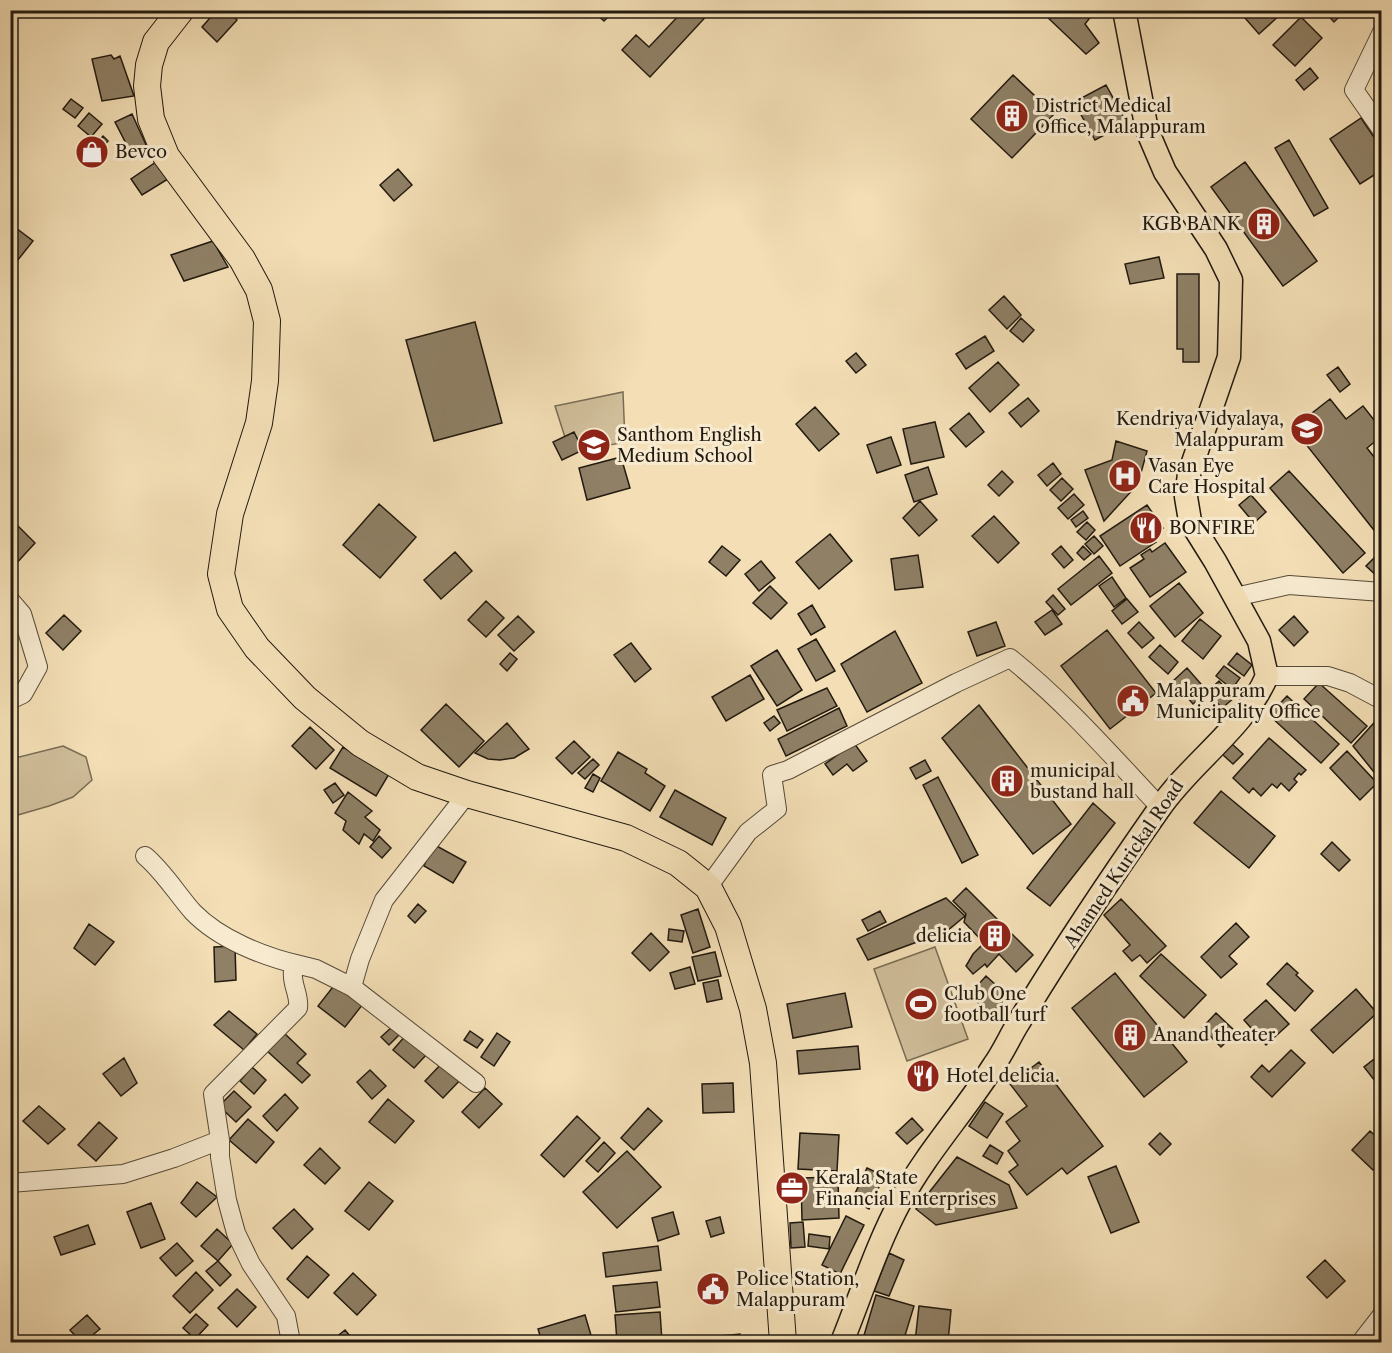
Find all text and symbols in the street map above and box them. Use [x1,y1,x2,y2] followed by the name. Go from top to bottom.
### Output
[1035,95,1206,138] place label: District Medical Office, Malappuram
[994,98,1030,134] building icon: District Medical Office, Malappuram
[74,134,110,170] shop icon: Bevco
[115,141,167,163] place label: Bevco
[1246,206,1282,242] building icon: KGB BANK
[1142,213,1242,235] place label: KGB BANK
[1116,408,1284,451] place label: Kendriya Vidyalaya, Malappuram
[1289,411,1325,447] school or university icon: Kendriya Vidyalaya, Malappuram
[617,424,762,467] place label: Santhom English Medium School
[576,427,612,463] school or university icon: Santhom English Medium School
[1147,455,1265,498] place label: Vasan Eye Care Hospital
[1107,458,1143,494] hospital icon: Vasan Eye Care Hospital
[1128,510,1164,546] restaurant icon: BONFIRE
[1169,517,1255,539] place label: BONFIRE
[1156,680,1321,723] place label: Malappuram Municipality Office
[1115,683,1151,719] public building icon: Malappuram Municipality Office
[1030,760,1134,803] place label: municipal bustand hall
[989,763,1025,799] building icon: municipal bustand hall
[1059,776,1189,953] street label: Ahamed Kurickal Road
[977,918,1013,954] building icon: delicia
[916,925,973,947] place label: delicia
[944,983,1049,1026] place label: Club One football turf
[903,986,939,1022] sports icon: Club One football turf
[1112,1017,1148,1053] building icon: Anand theater
[1152,1024,1276,1046] place label: Anand theater
[905,1058,941,1094] restaurant icon: Hotel delicia.
[946,1065,1060,1087] place label: Hotel delicia.
[815,1167,996,1210] place label: Kerala State Financial Enterprises
[774,1170,810,1206] office icon: Kerala State Financial Enterprises
[736,1268,859,1311] place label: Police Station, Malappuram
[695,1271,731,1307] public building icon: Police Station, Malappuram

